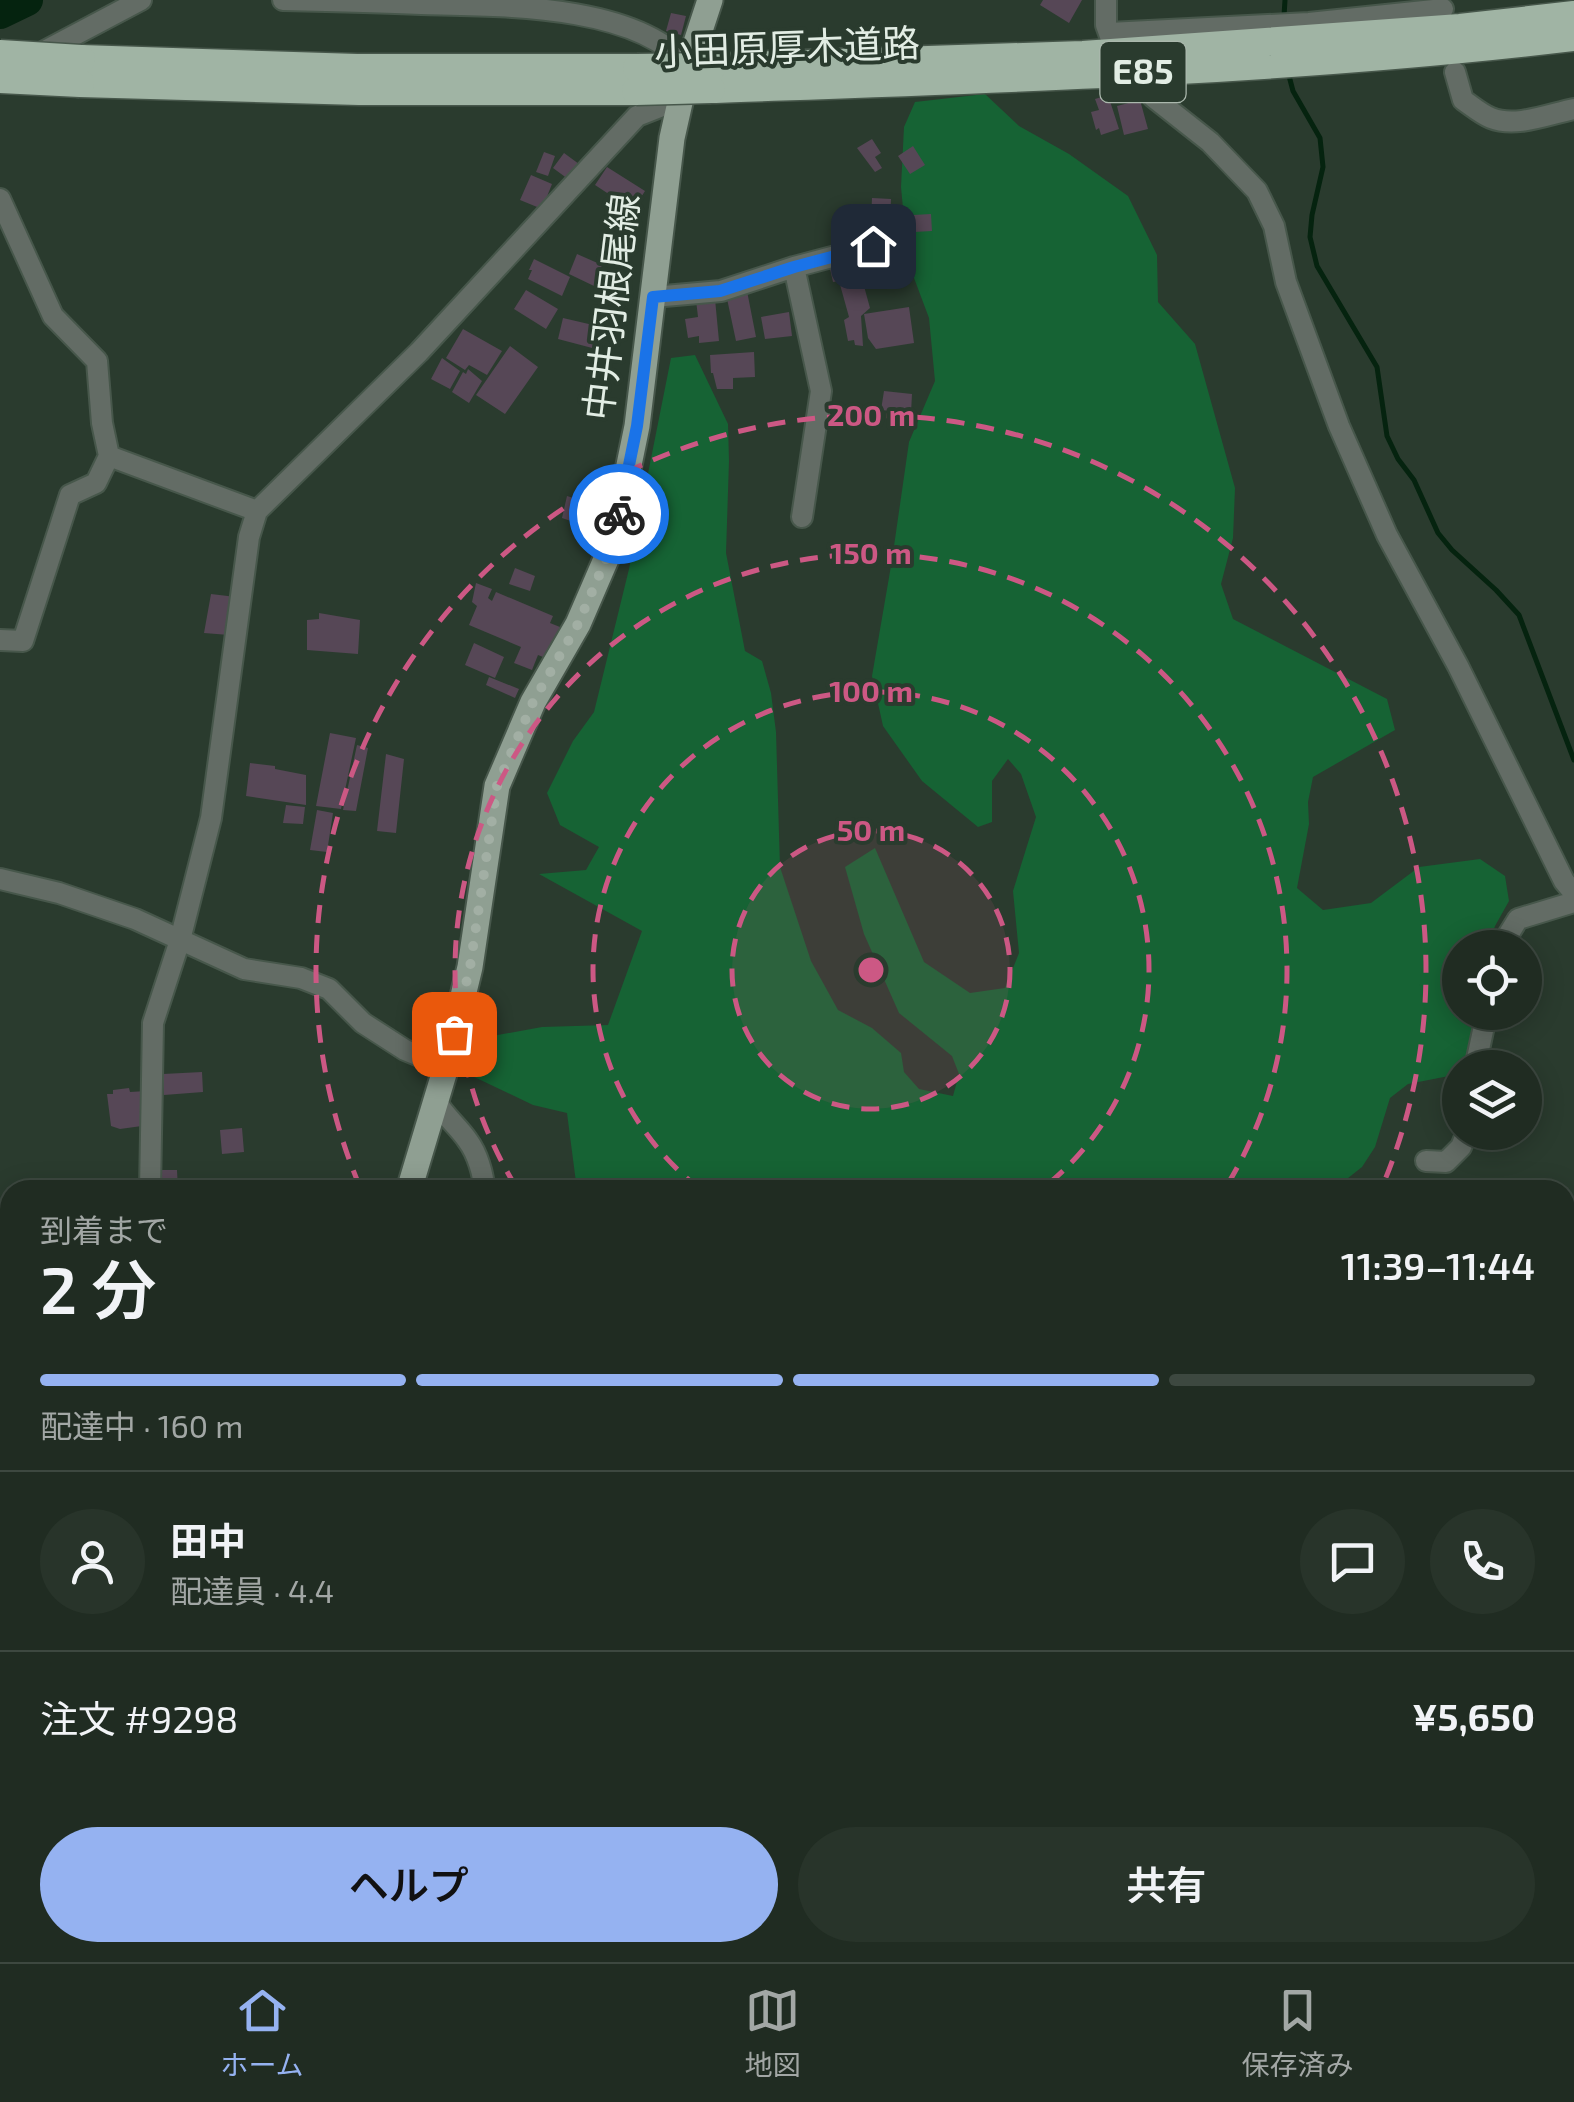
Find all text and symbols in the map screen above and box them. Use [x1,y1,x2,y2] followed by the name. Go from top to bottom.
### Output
[653,18,921,74] street label: 小田原厚木道路
[1100,42,1186,102] road number: E85
[573,191,647,423] street label: 中井羽根尾線
[831,204,916,289] pin
[846,219,901,274] icon: home
[827,396,915,432] text: 200 m
[569,464,669,564] courier
[592,487,647,542] icon: bike
[830,534,912,570] text: 150 m
[829,672,913,708] text: 100 m
[837,811,905,847] text: 50 m
[1442,930,1542,1150] map controls
[1442,930,1542,1030] button: locate
[853,952,889,988] centre of rings
[412,992,497,1077] pin
[427,1007,482,1062] icon: bag
[1442,1050,1542,1150] button: layers
[40,1210,168,1248] text: 到着まで
[1341,1242,1535,1288] text: 11:39–11:44
[40,1249,156,1327] text: 2 分
[40,1406,243,1444] text: 配達中 · 160 m
[40,1509,145,1614] button: person
[1300,1509,1405,1614] button: chat
[1430,1509,1535,1614] button: phone
[170,1517,246,1563] text: 田中
[170,1571,334,1609] text: 配達員 · 4.4
[1412,1693,1535,1739] text: ¥5,650
[40,1695,238,1741] text: 注文 #9298
[40,1827,778,1942] button: ヘルプ
[798,1827,1535,1942] button: 共有
[220,1983,304,2083] tab: ホーム
[745,1983,801,2083] tab: 地図
[1241,1983,1354,2083] tab: 保存済み

